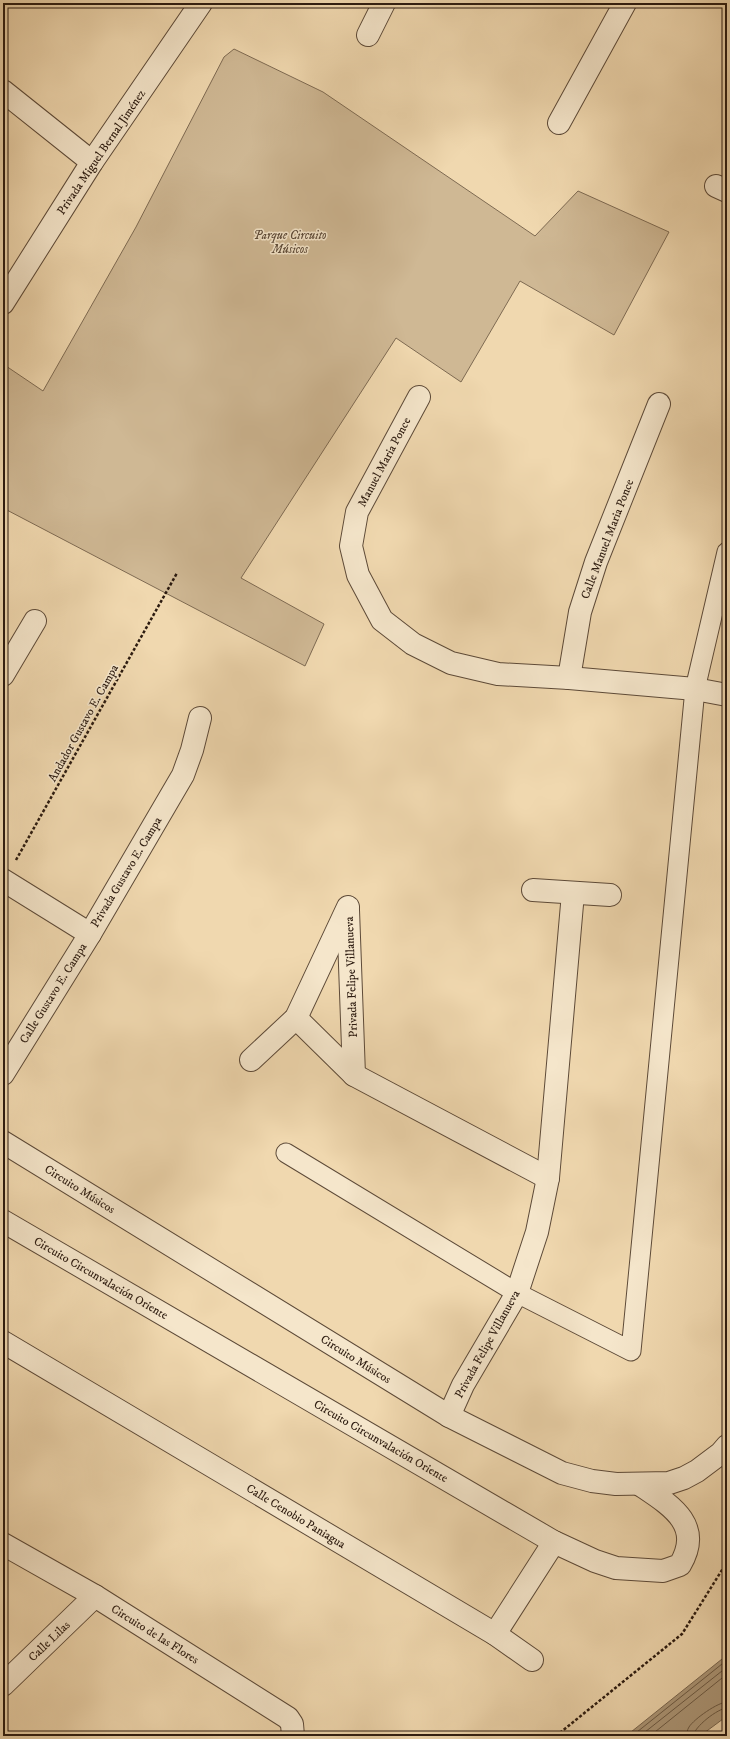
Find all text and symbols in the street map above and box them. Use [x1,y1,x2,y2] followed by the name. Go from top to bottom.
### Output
[54,87,149,218] street label: Privada Miguel Bernal Jiménez
[253,228,327,257] park label: Parque Circuito Músicos
[354,415,414,510] street label: Manuel Maria Ponce
[578,477,637,601] street label: Calle Manuel Maria Ponce
[45,661,122,784] street label: Andador Gustavo E. Campa
[87,813,166,930] street label: Privada Gustavo E. Campa
[342,915,361,1038] street label: Privada Felipe Villanueva
[16,939,91,1046] street label: Calle Gustavo E. Campa
[42,1162,118,1217] street label: Circuito Músicos
[31,1234,171,1323] street label: Circuito Circunvalación Oriente
[452,1287,524,1401] street label: Privada Felipe Villanueva
[318,1332,394,1387] street label: Circuito Músicos
[311,1397,451,1486] street label: Circuito Circunvalación Oriente
[243,1481,349,1552] street label: Calle Cenobio Paniagua
[108,1601,201,1667] street label: Circuito de las Flores
[25,1618,73,1665] street label: Calle Lilas

